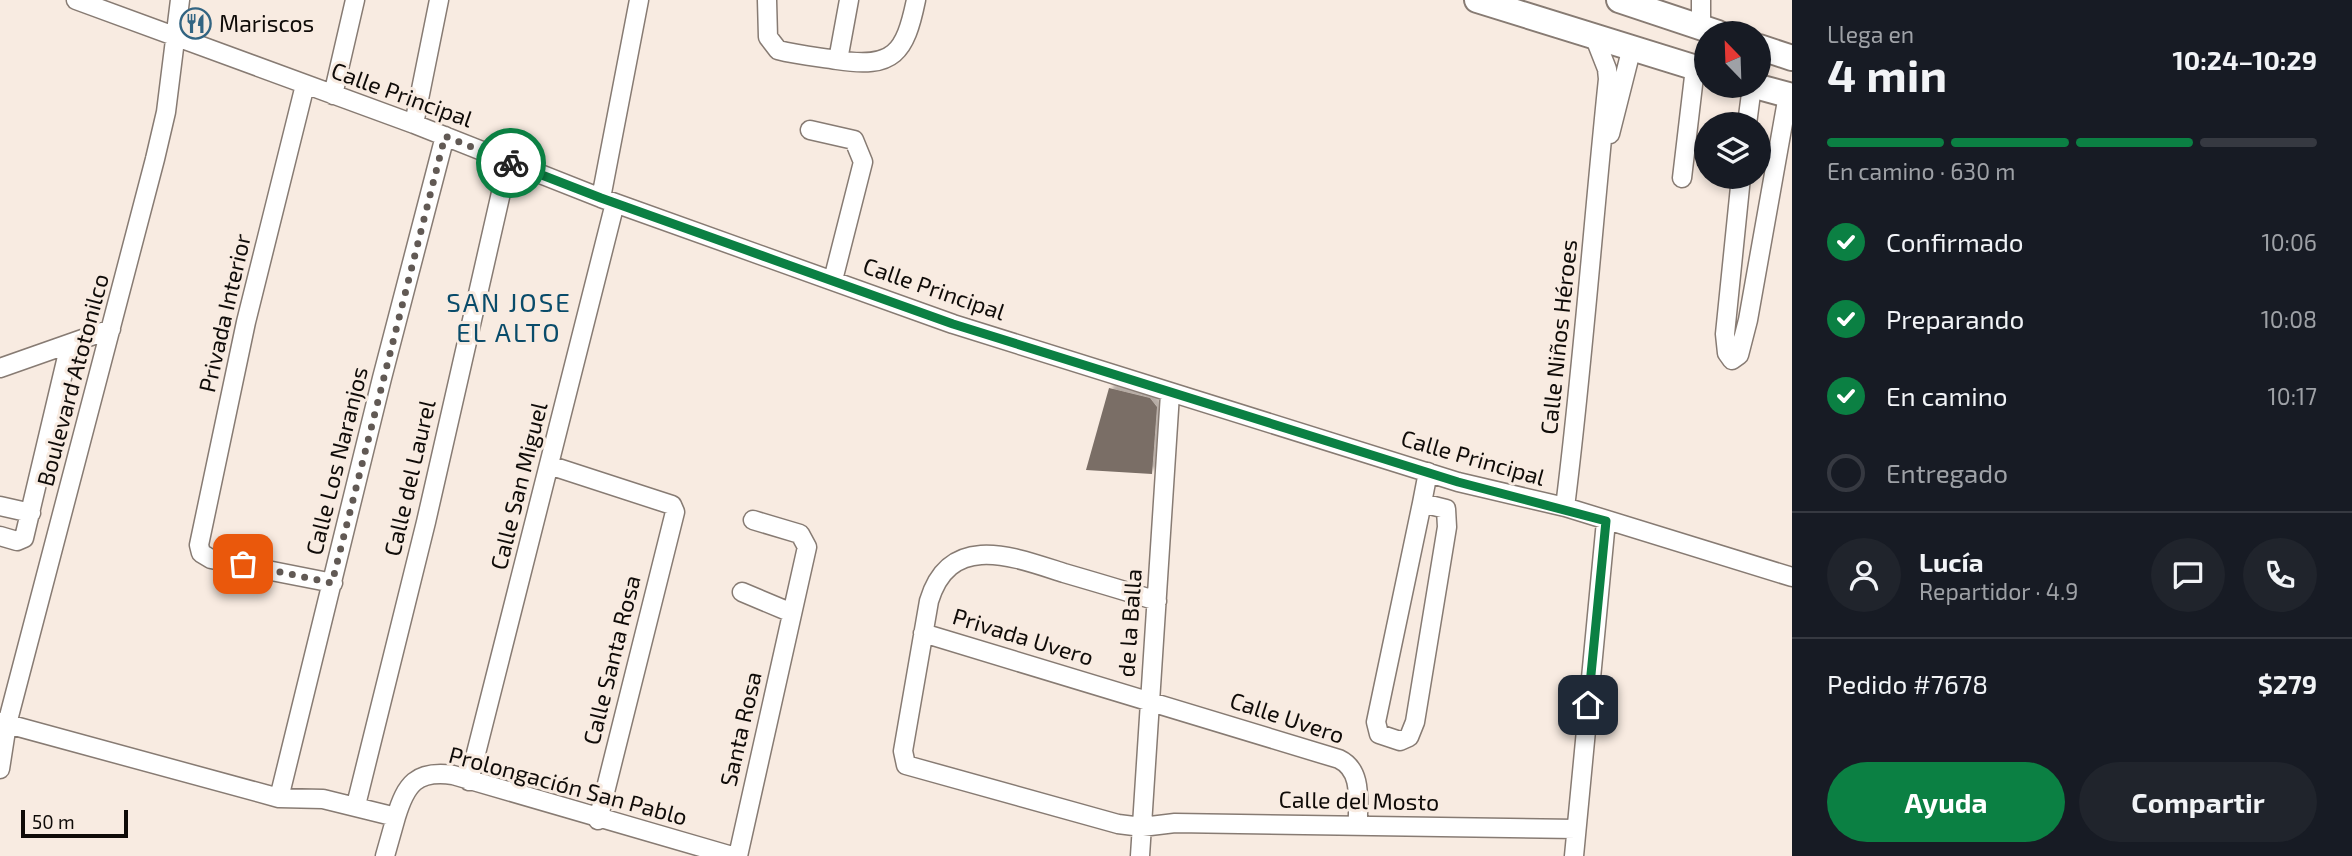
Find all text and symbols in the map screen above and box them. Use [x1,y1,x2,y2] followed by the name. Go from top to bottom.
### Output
[179,7,213,41] restaurant icon: Mariscos
[219,9,314,37] place label: Mariscos
[1827,20,1914,48] text: Llega en
[1694,21,1771,98] north arrow
[1694,21,1771,189] map controls
[2173,44,2317,75] text: 10:24–10:29
[1827,46,1947,101] text: 4 min
[328,56,477,133] street label: Calle Principal
[1694,112,1771,189] button: layers
[476,128,546,198] courier
[492,144,530,182] icon: bike
[1827,157,2015,185] text: En camino · 630 m
[1827,223,1865,261] icon: check
[1886,226,2024,257] text: Confirmado
[2262,228,2317,256] text: 10:06
[192,231,256,395] street label: Privada Interior
[1534,238,1582,436] street label: Calle Niños Héroes
[860,251,1009,326] street label: Calle Principal
[30,270,114,489] street label: Boulevard Atotonilco
[446,286,572,347] district label: SAN JOSE EL ALTO
[1827,300,1865,338] icon: check
[1886,303,2024,334] text: Preparando
[2261,305,2317,333] text: 10:08
[299,364,373,558] street label: Calle Los Naranjos
[1827,377,1865,415] icon: check
[1886,380,2008,411] text: En camino
[2268,382,2317,410] text: 10:17
[377,397,441,559] street label: Calle del Laurel
[484,399,552,573] street label: Calle San Miguel
[1398,423,1549,491] street label: Calle Principal
[1886,457,2008,488] text: Entregado
[213,534,273,594] pin
[1827,538,1901,612] button: person
[2151,538,2225,612] button: chat
[2243,538,2317,612] button: phone
[224,545,262,583] icon: bag
[1919,546,1984,577] text: Lucía
[1111,568,1147,678] street label: de la Balla
[576,572,646,747] street label: Calle Santa Rosa
[1919,577,2078,605] text: Repartidor · 4.9
[949,601,1097,671] street label: Privada Uvero
[1827,668,1988,699] text: Pedido #7678
[2258,668,2317,699] text: $279
[713,669,767,789] street label: Santa Rosa
[1558,675,1618,735] pin
[1227,685,1348,749] street label: Calle Uvero
[1569,686,1607,724] icon: home
[446,740,691,830] street label: Prolongación San Pablo
[1827,762,2065,842] button: Ayuda
[2079,762,2317,842] button: Compartir
[1279,785,1440,815] street label: Calle del Mosto
[21,807,128,839] scale bar
[32,810,75,833] text: 50 m

